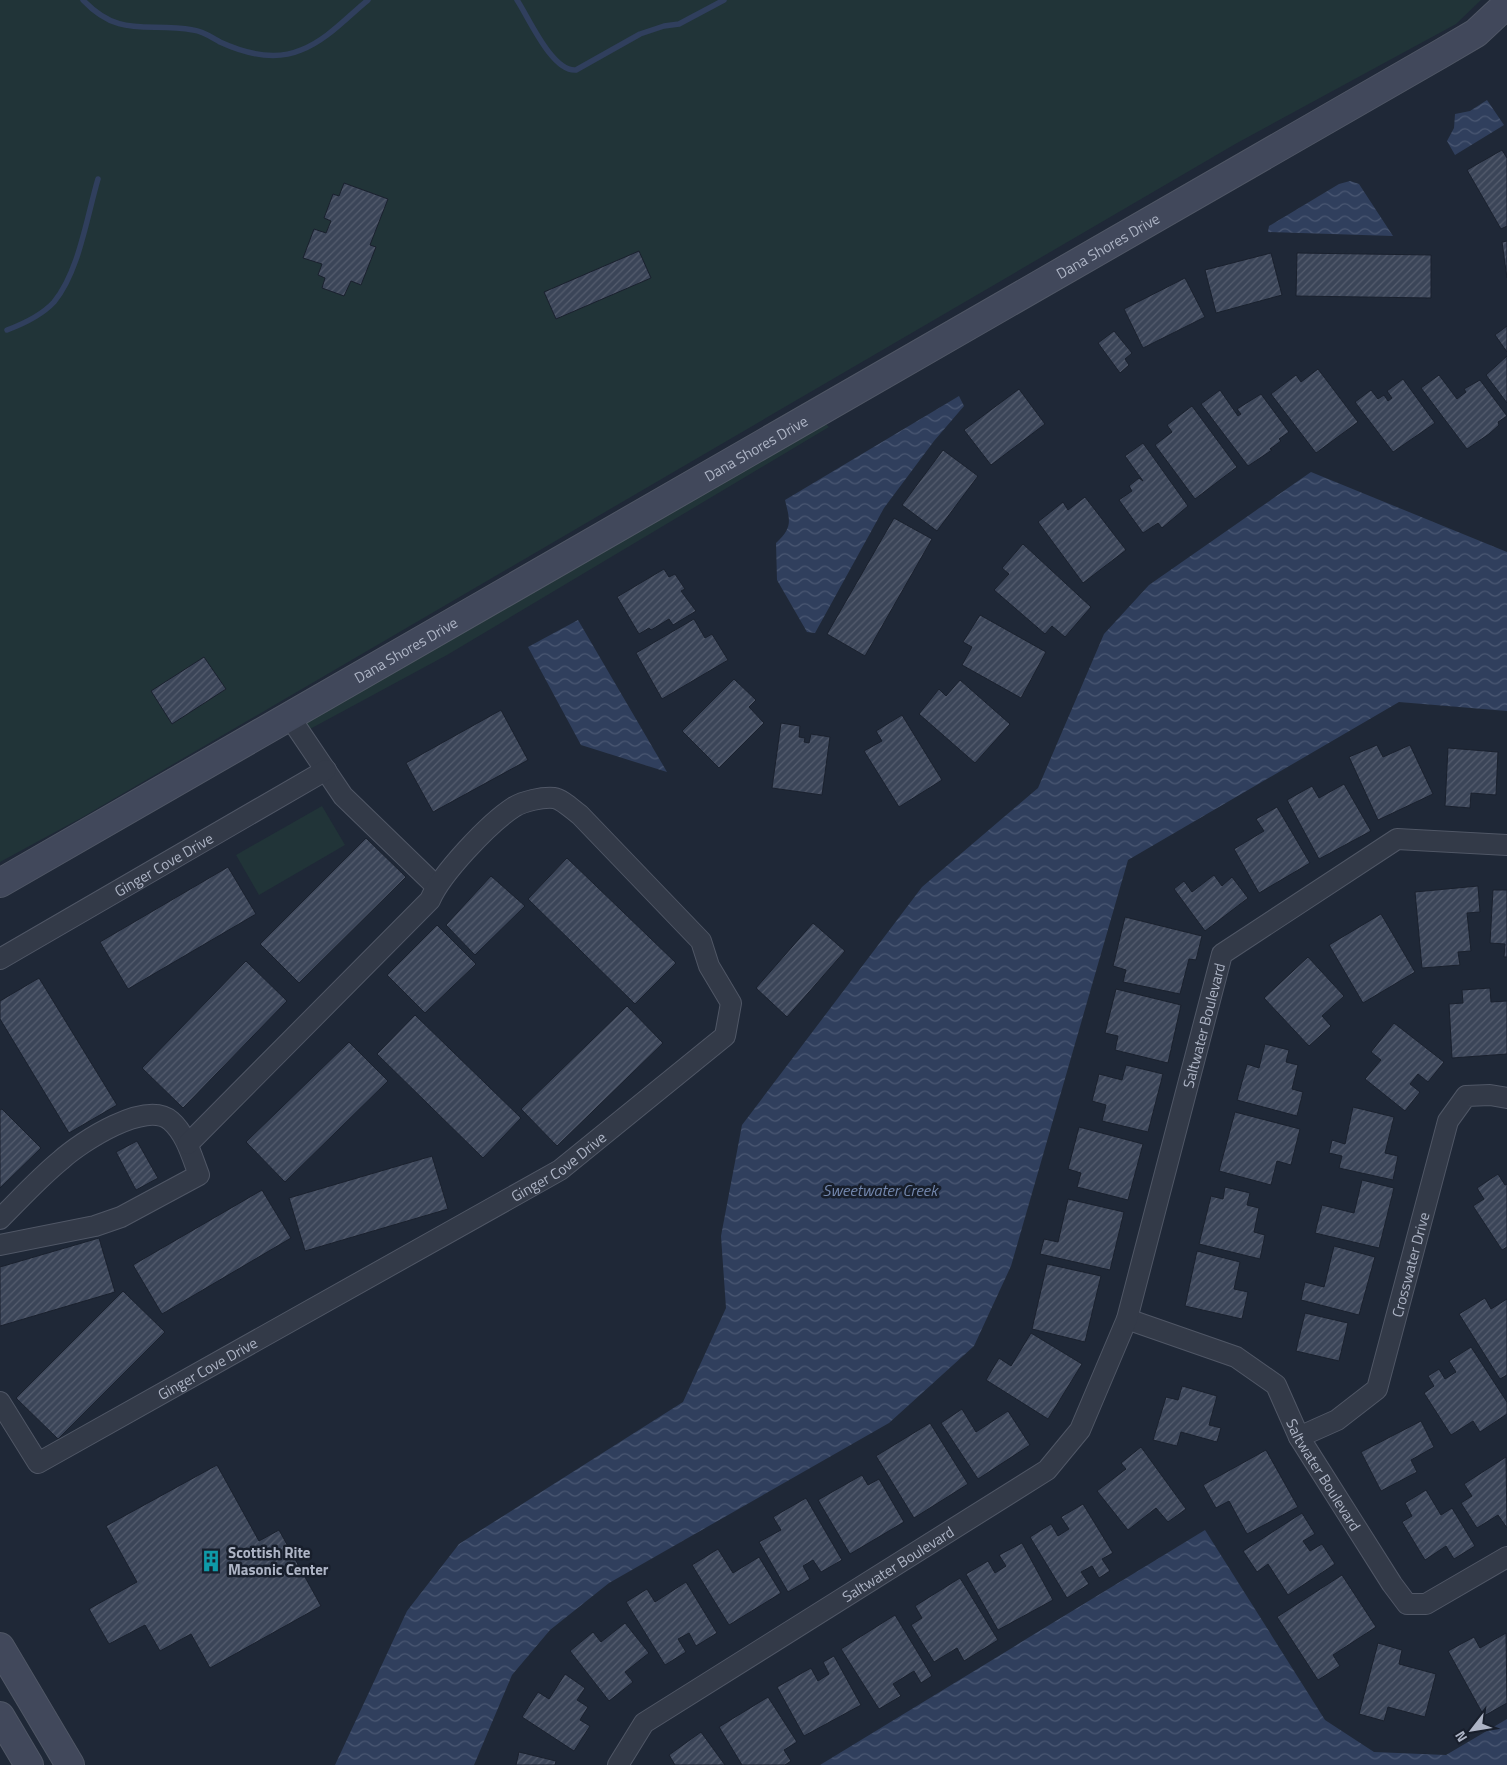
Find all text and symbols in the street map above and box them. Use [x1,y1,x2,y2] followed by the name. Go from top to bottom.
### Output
[1052,207,1164,284] street label: Dana Shores Drive
[700,409,812,487] street label: Dana Shores Drive
[350,611,462,688] street label: Dana Shores Drive
[110,826,217,902] street label: Ginger Cove Drive
[1176,960,1231,1090] street label: Saltwater Boulevard
[506,1126,611,1207] street label: Ginger Cove Drive
[823,1178,939,1202] water label: Sweetwater Creek
[1385,1209,1435,1320] street label: Crosswater Drive
[153,1331,261,1405] street label: Ginger Cove Drive
[1281,1415,1367,1535] street label: Saltwater Boulevard
[837,1520,958,1608] street label: Saltwater Boulevard
[228,1541,329,1581] place label: Scottish Rite Masonic Center
[198,1548,224,1574] building icon: Scottish Rite Masonic Center
[1447,1705,1497,1755] north arrow
[1449,1727,1472,1747] text: N

